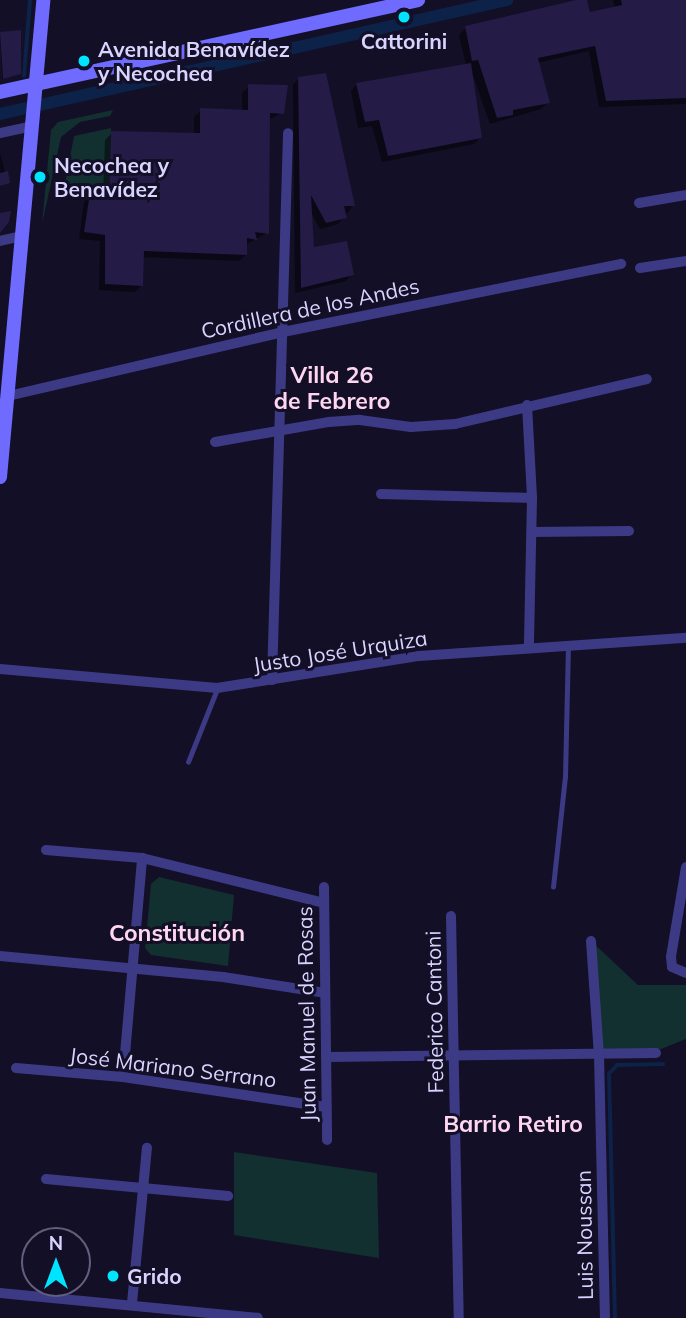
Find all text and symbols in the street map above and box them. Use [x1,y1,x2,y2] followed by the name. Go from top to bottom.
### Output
[396,9,412,25] marker: Cattorini
[361,28,447,54] place label: Cattorini
[98,36,290,86] place label: Avenida Benavídez y Necochea
[76,53,92,69] marker: Avenida Benavídez y Necochea
[54,152,169,202] place label: Necochea y Benavídez
[32,169,48,185] marker: Necochea y Benavídez
[199,273,421,343] street label: Cordillera de los Andes
[274,361,390,415] district label: Villa 26 de Febrero
[251,625,429,677] street label: Justo José Urquiza
[292,906,320,1122] street label: Juan Manuel de Rosas
[109,919,245,947] district label: Constitución
[420,930,448,1094] street label: Federico Cantoni
[68,1042,278,1092] street label: José Mariano Serrano
[443,1110,583,1138] district label: Barrio Retiro
[570,1170,598,1300] street label: Luis Noussan
[21,1227,91,1297] north arrow
[49,1231,63,1255] text: N
[127,1263,182,1289] place label: Grido
[105,1268,121,1284] marker: Grido

